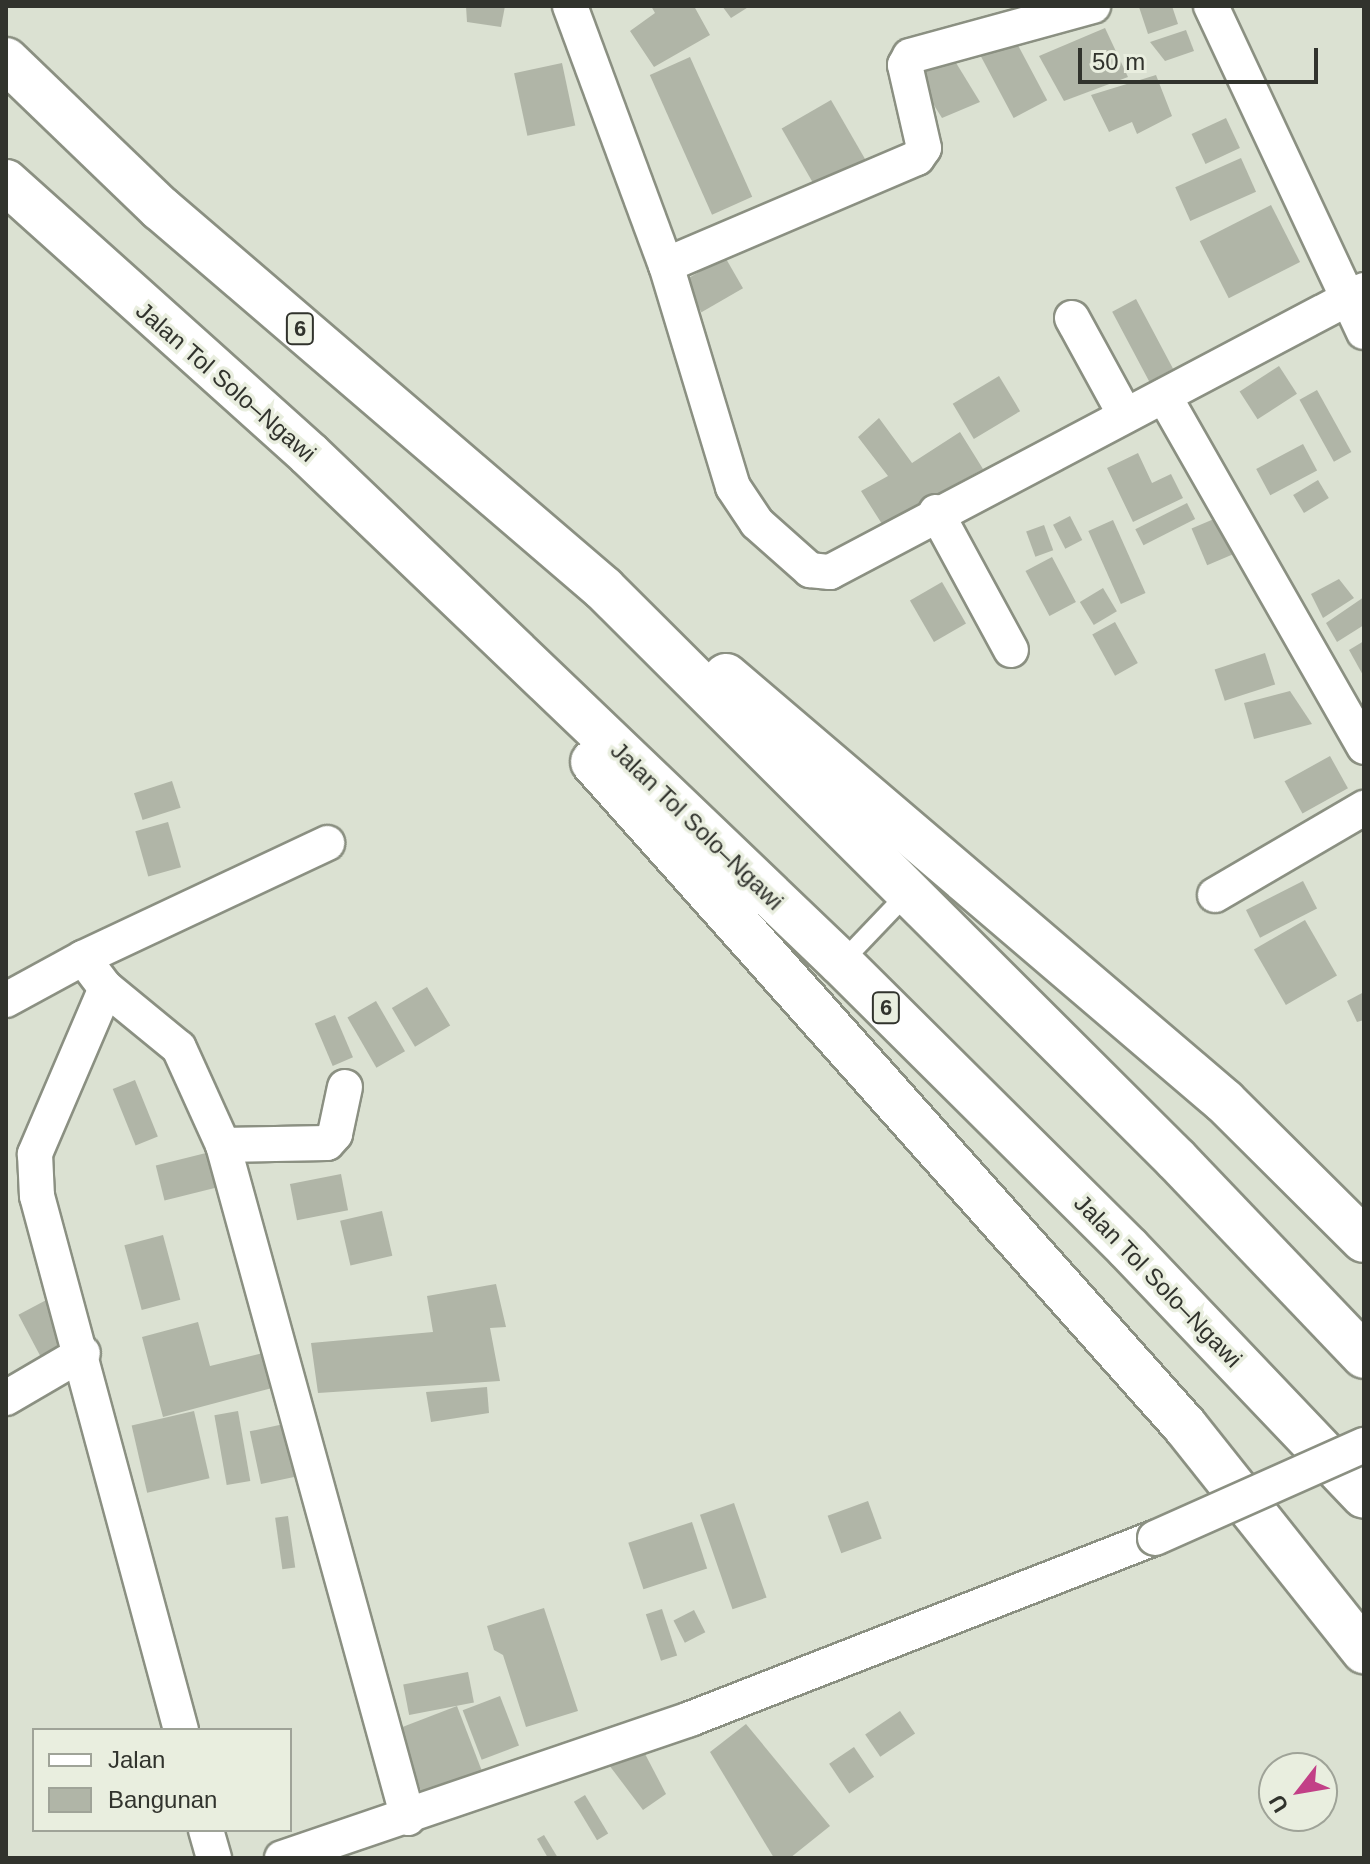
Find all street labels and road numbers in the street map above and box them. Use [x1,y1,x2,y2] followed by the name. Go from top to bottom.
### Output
[130,296,322,468] street label: Jalan Tol Solo–Ngawi
[284,311,316,347] road number: 6
[604,736,790,916] street label: Jalan Tol Solo–Ngawi
[870,990,902,1026] road number: 6
[1068,1188,1248,1374] street label: Jalan Tol Solo–Ngawi

